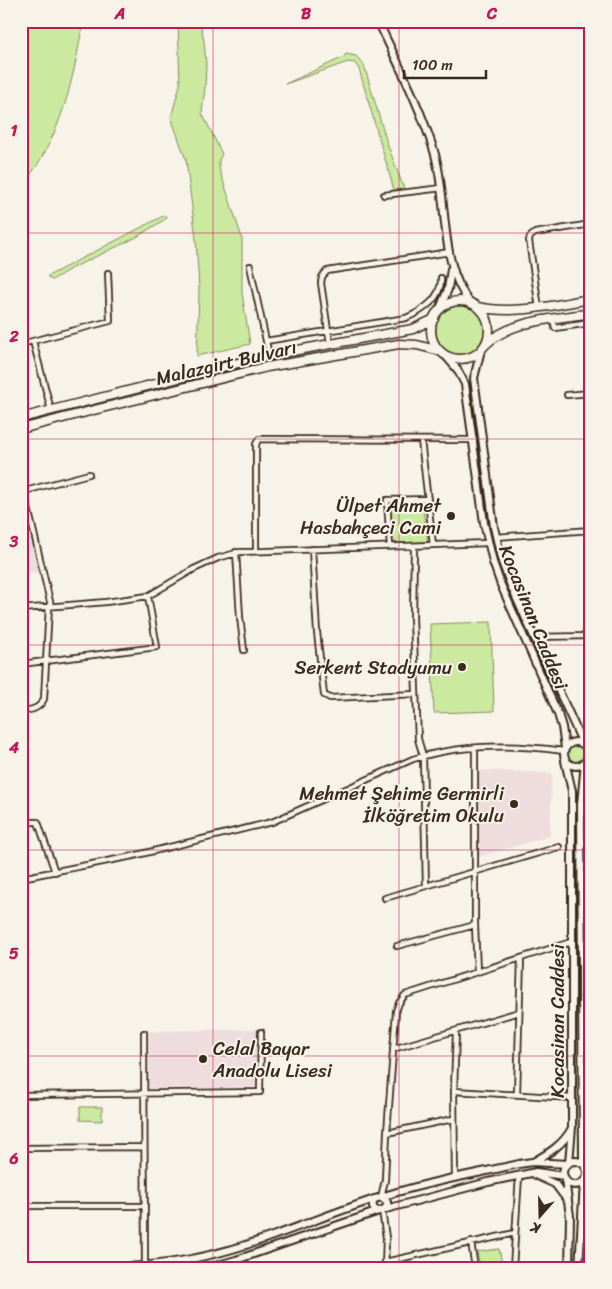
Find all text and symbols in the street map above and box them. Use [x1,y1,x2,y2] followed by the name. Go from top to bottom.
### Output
[114,0,125,28] text: A
[301,0,312,28] text: B
[486,0,498,28] text: C
[404,48,487,80] scale bar
[412,52,453,78] text: 100 m
[11,116,18,145] text: 1
[8,322,19,351] text: 2
[152,330,300,395] street label: Malazgirt Bulvarı
[300,489,442,544] place label: Ülpet Ahmet Hasbahçeci Cami
[445,510,457,522] marker: Ülpet Ahmet Hasbahçeci Cami
[9,527,19,556] text: 3
[489,540,578,695] street label: Kocasinan Caddesi
[294,651,452,684] place label: Serkent Stadyumu
[456,661,468,673] marker: Serkent Stadyumu
[8,733,19,762] text: 4
[299,777,505,832] place label: Mehmet Şehime Germirli İlköğretim Okulu
[508,798,520,810] marker: Mehmet Şehime Germirli İlköğretim Okulu
[9,939,19,968] text: 5
[541,943,574,1098] street label: Kocasinan Caddesi
[212,1032,333,1087] place label: Celal Bayar Anadolu Lisesi
[197,1053,209,1065] marker: Celal Bayar Anadolu Lisesi
[8,1144,19,1173] text: 6
[514,1192,564,1242] north arrow
[526,1214,545,1241] text: K

